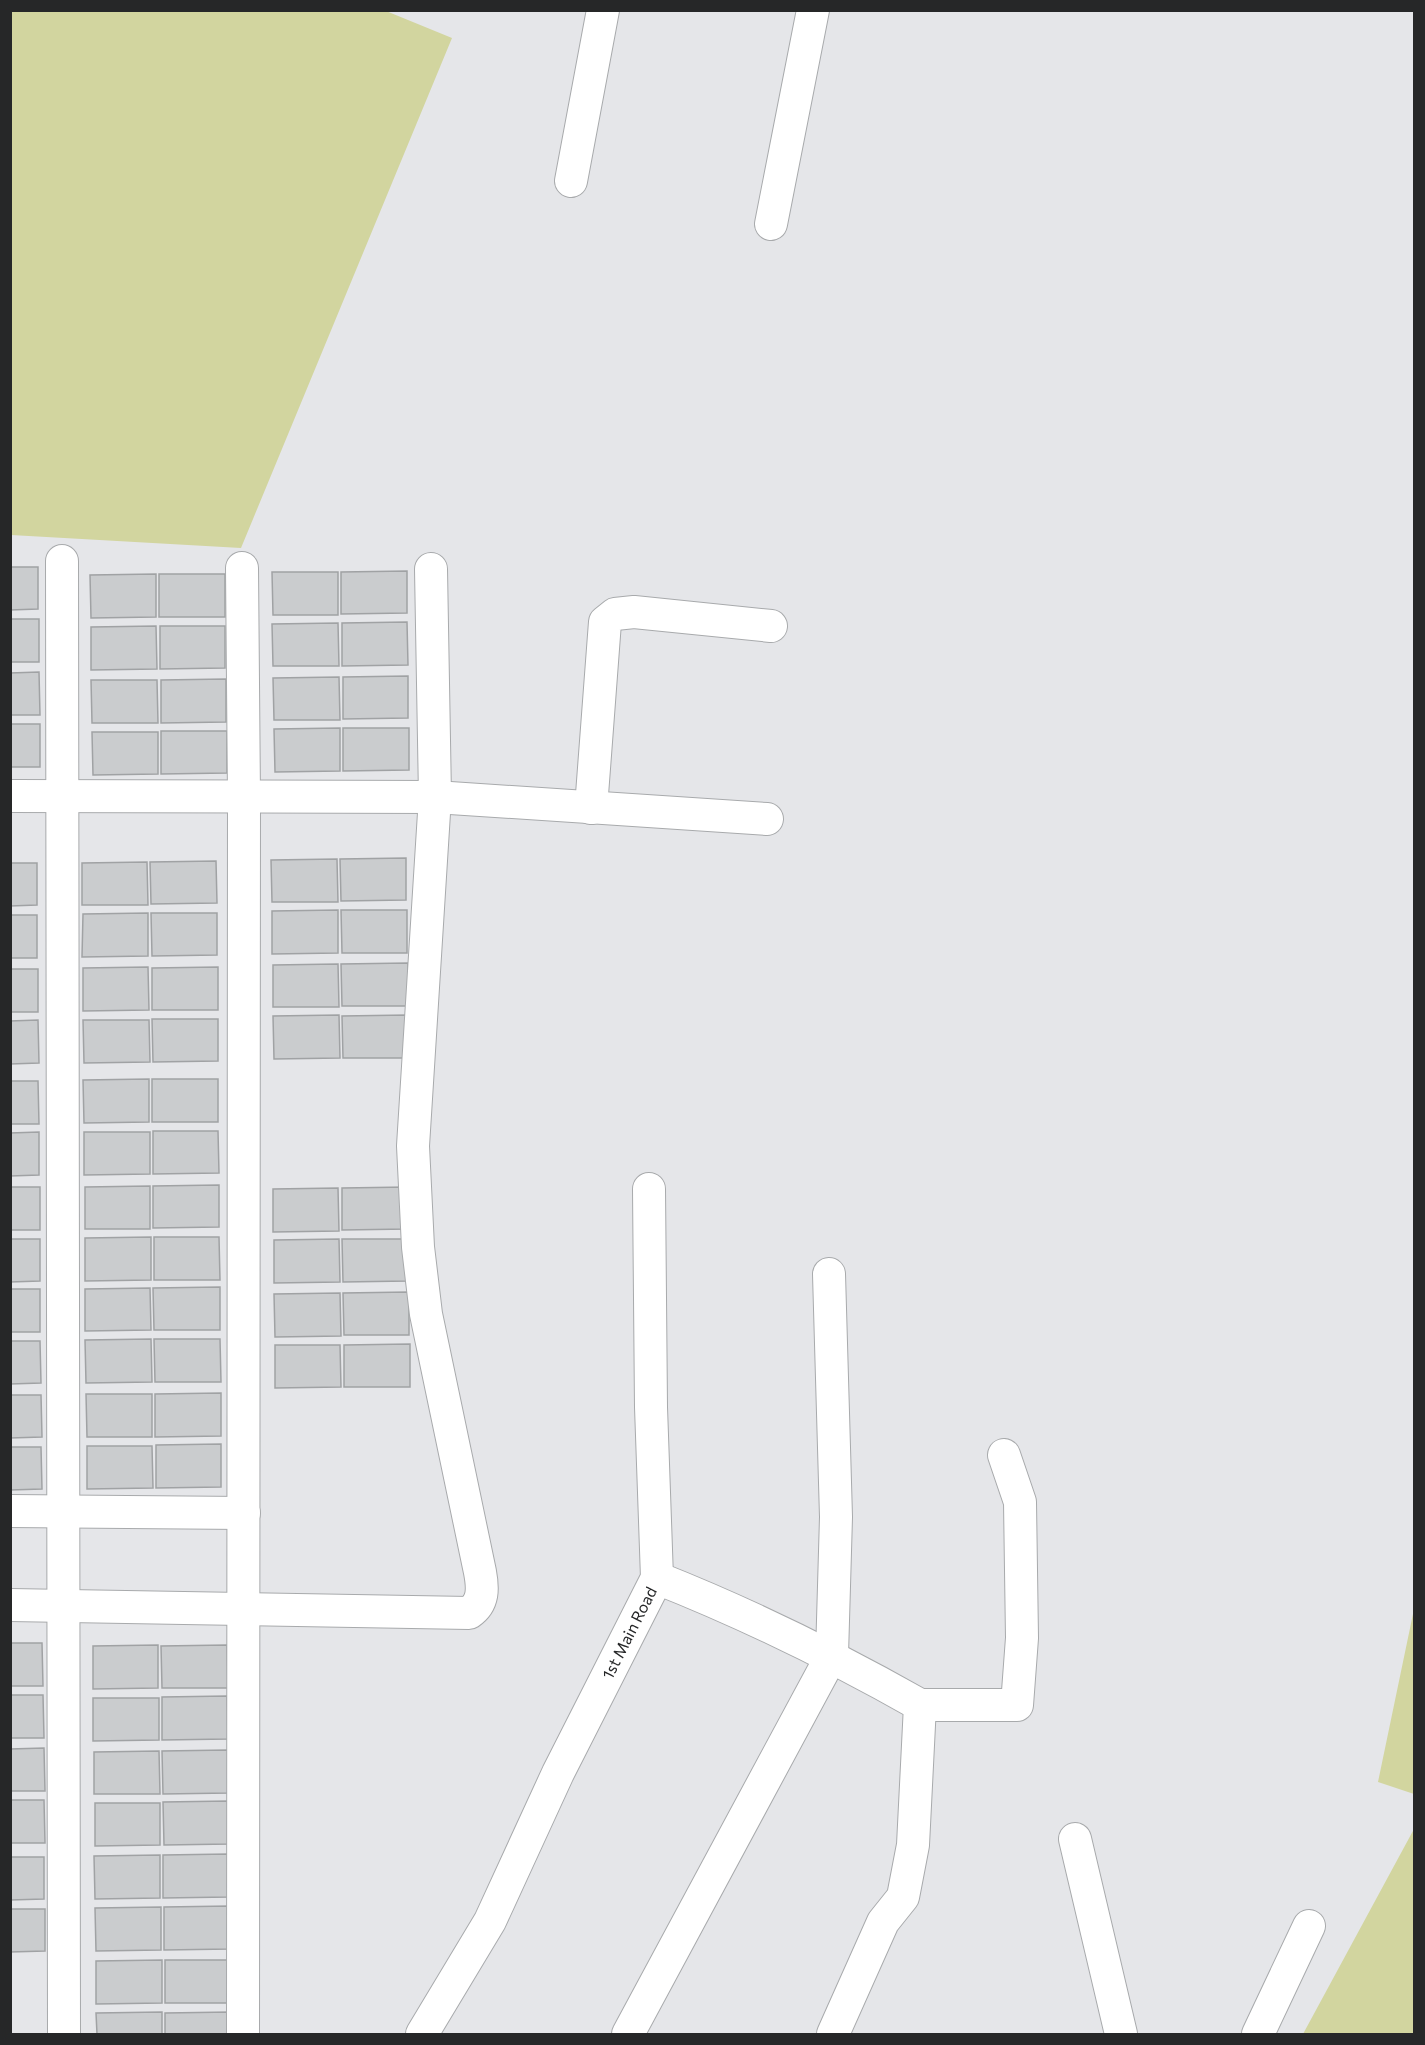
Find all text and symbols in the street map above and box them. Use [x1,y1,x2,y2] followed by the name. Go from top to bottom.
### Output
[597,1583,660,1682] street label: 1st Main Road

